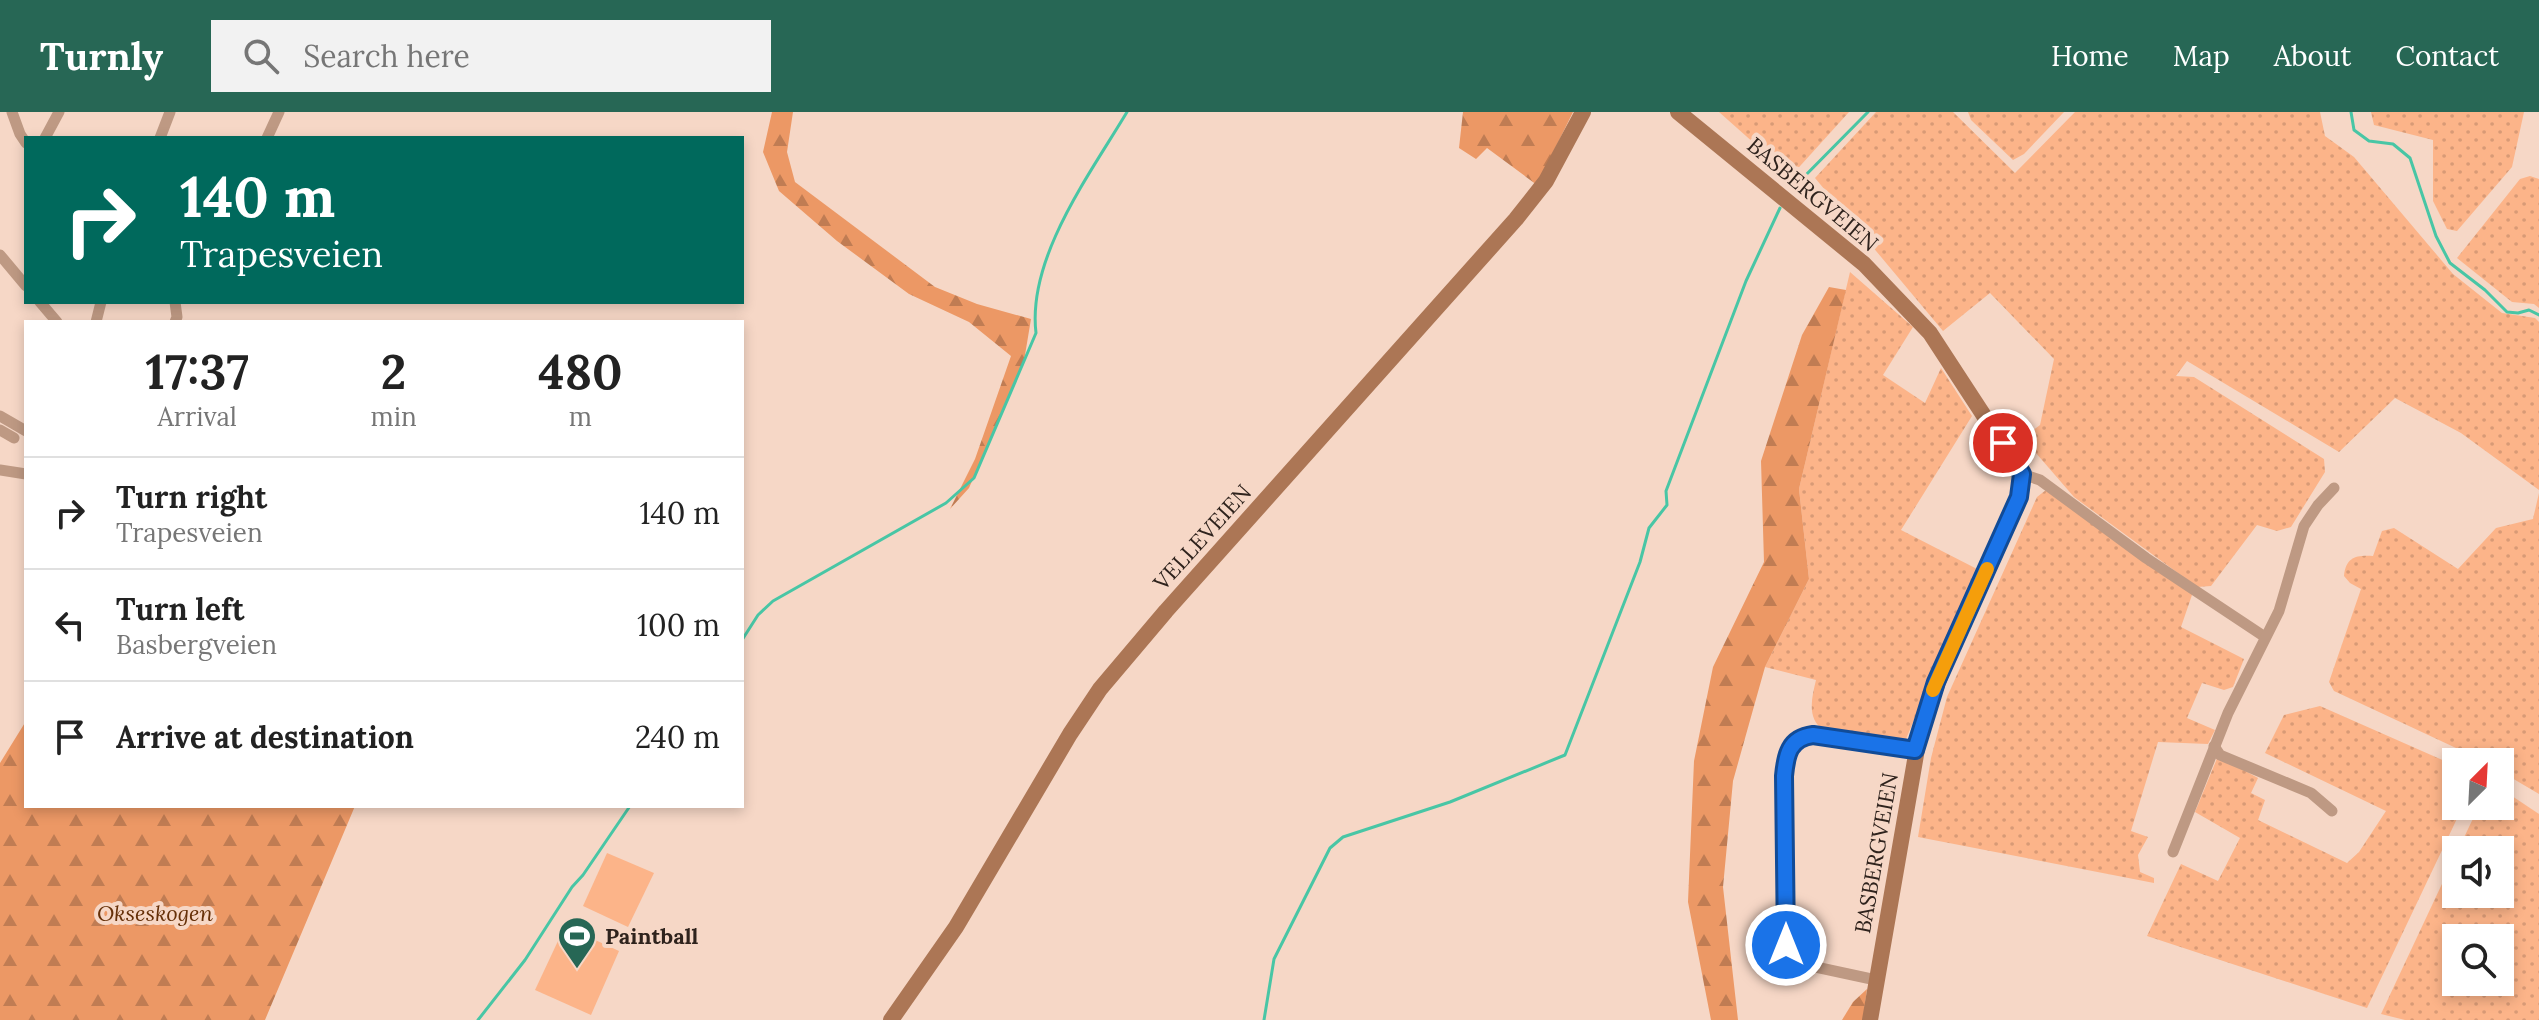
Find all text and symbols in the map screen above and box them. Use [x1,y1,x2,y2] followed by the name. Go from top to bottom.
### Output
[211,20,771,92] search box
[40,32,163,80] text: Turnly
[239,34,283,78] icon: search
[303,37,470,75] text: Search here
[2051,38,2129,74] text: Home
[2173,38,2230,74] text: Map
[2274,38,2351,74] text: About
[2395,38,2499,74] text: Contact
[1742,131,1884,257] street label: BASBERGVEIEN
[180,161,335,232] text: 140 m
[48,168,152,272] icon: right
[180,231,383,277] text: Trapesveien
[146,341,249,402] text: 17:37
[381,341,406,402] text: 2
[538,341,623,402] text: 480
[157,400,237,433] text: Arrival
[370,400,417,433] text: min
[569,400,592,433] text: m
[1969,409,2037,477] pin
[1981,421,2025,465] icon: arrive
[116,478,267,516] text: Turn right
[1146,478,1257,597] street label: VELLEVEIEN
[48,491,92,535] icon: right
[639,494,720,532] text: 140 m
[116,516,263,549] text: Trapesveien
[116,590,244,628] text: Turn left
[48,603,92,647] icon: left
[637,606,720,644] text: 100 m
[116,628,277,661] text: Basbergveien
[48,715,92,759] icon: arrive
[116,718,414,756] text: Arrive at destination
[635,718,720,756] text: 240 m
[2442,748,2514,820] north arrow
[2442,748,2514,996] map controls
[1848,770,1904,936] street label: BASBERGVEIEN
[2442,836,2514,908] button: sound
[97,899,214,927] park label: Okseskogen
[1744,903,1828,987] position arrow
[556,915,598,970] sports icon: Paintball
[605,922,699,950] place label: Paintball
[2442,924,2514,996] button: search

